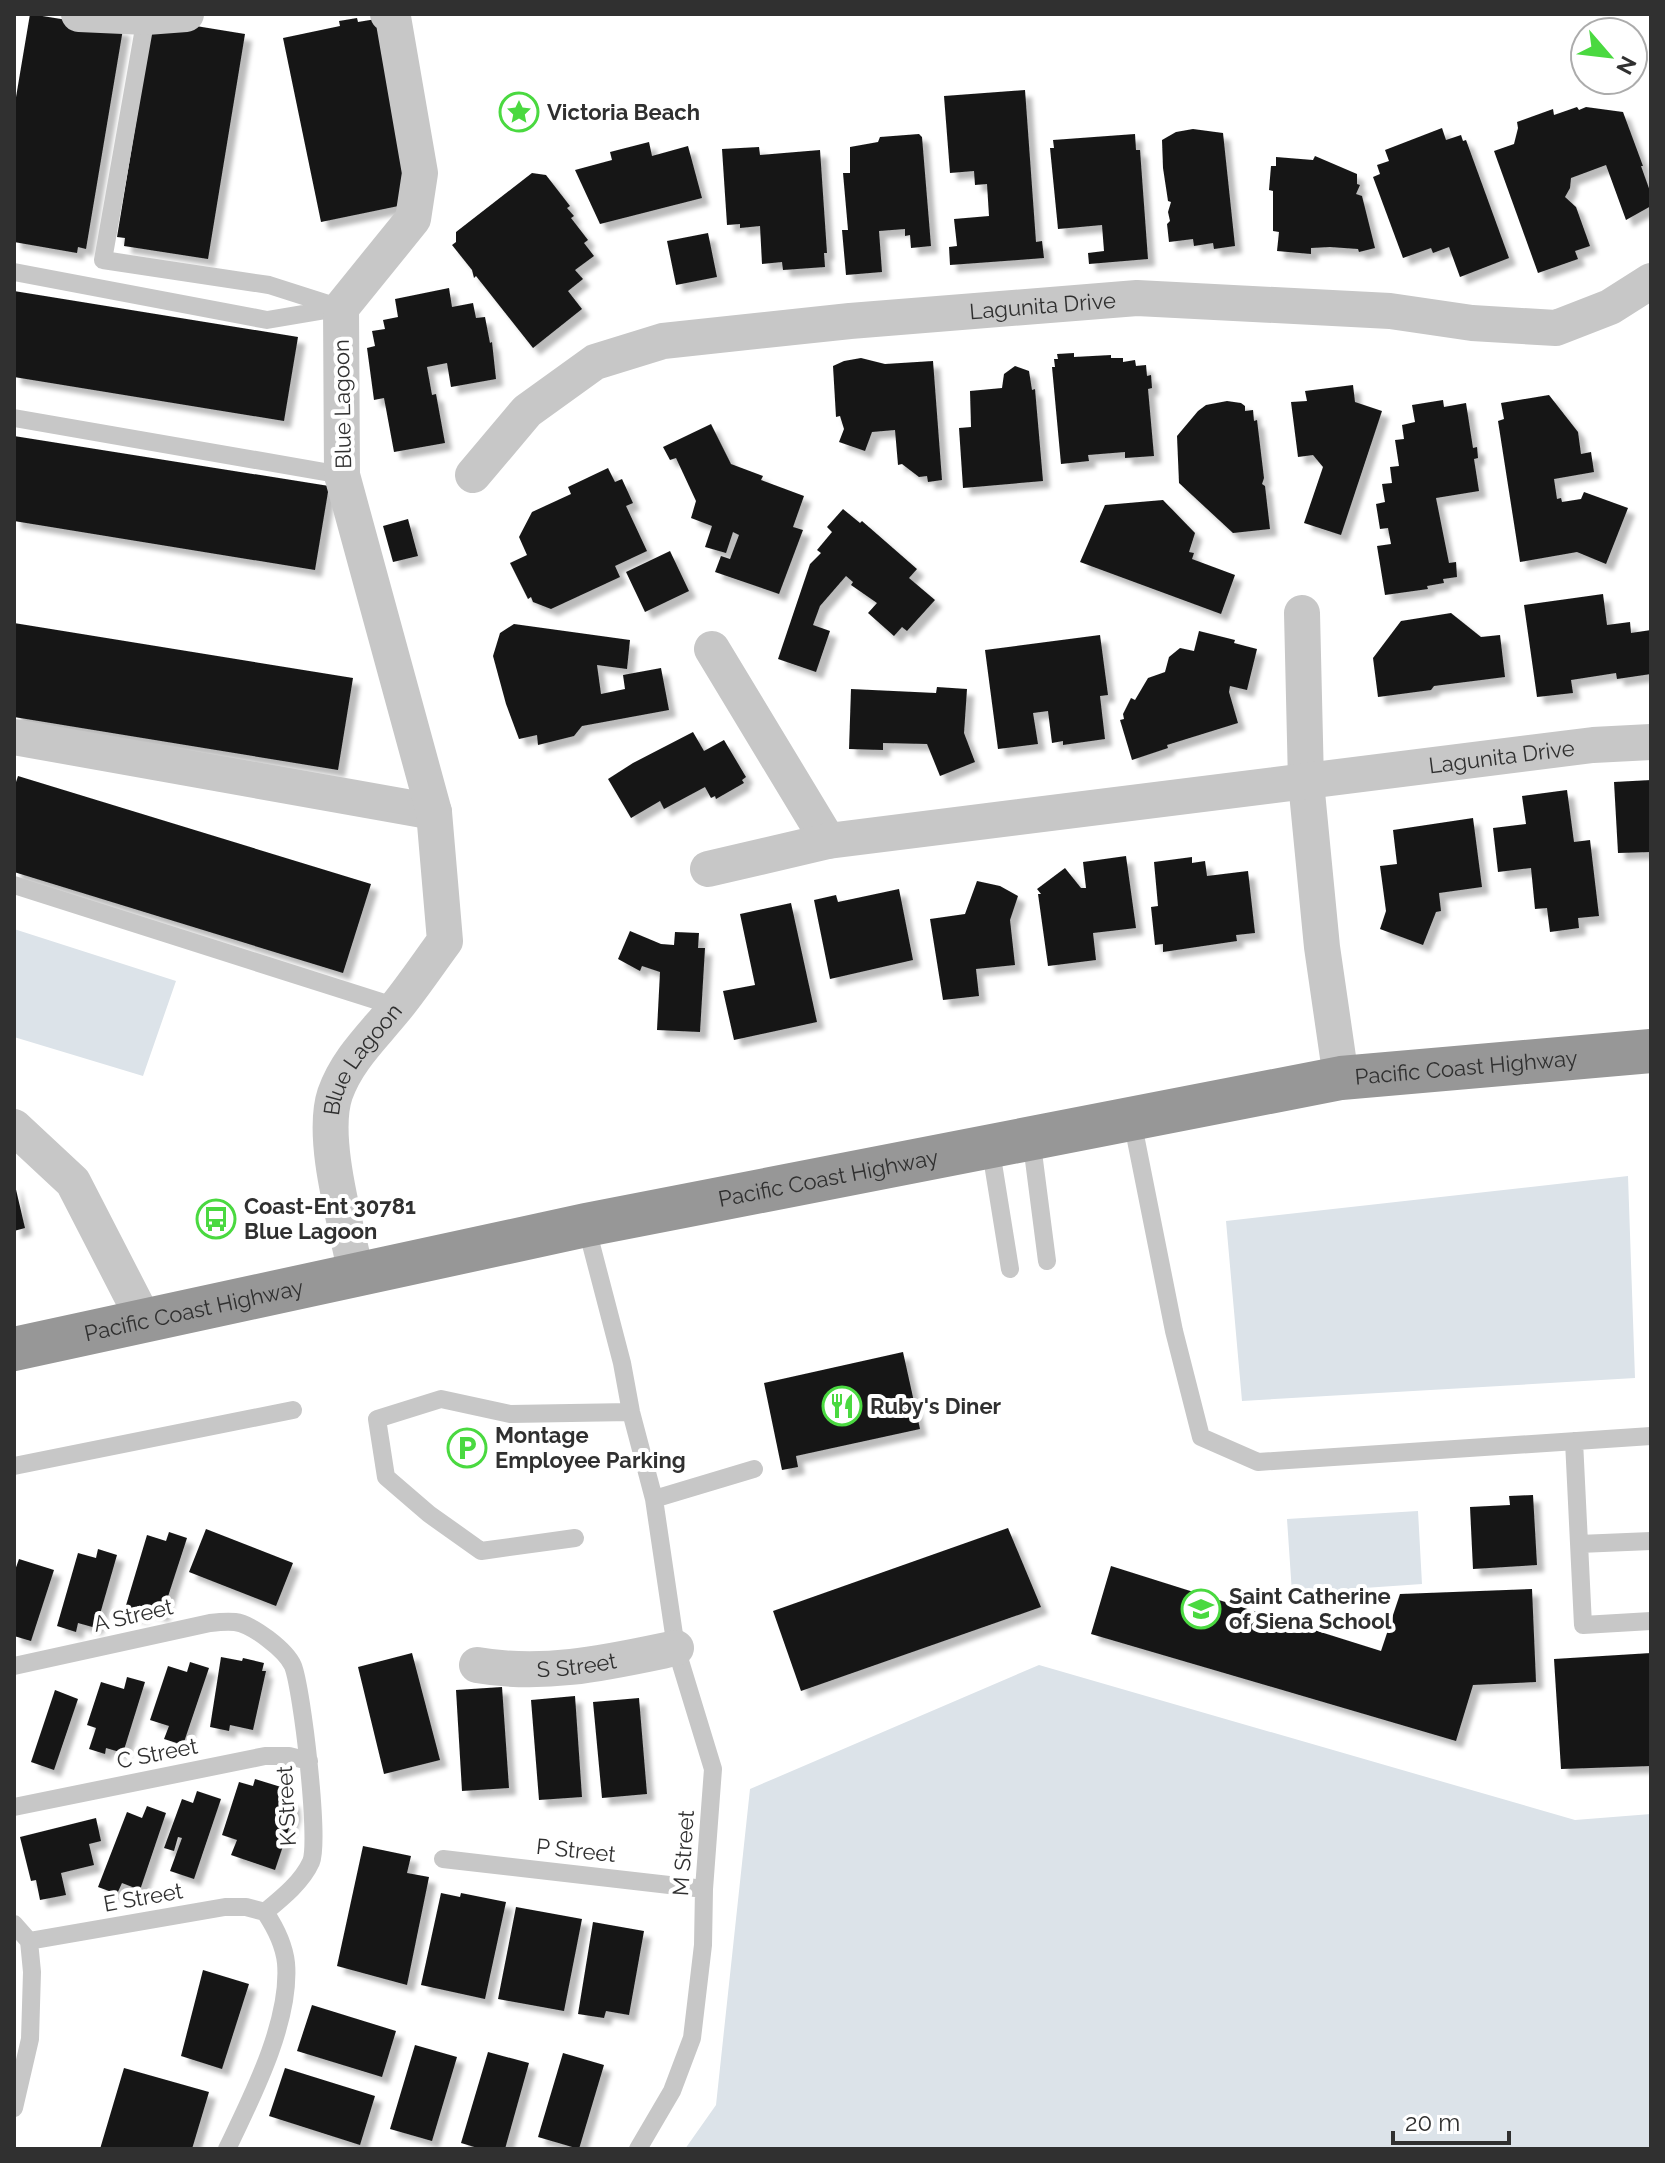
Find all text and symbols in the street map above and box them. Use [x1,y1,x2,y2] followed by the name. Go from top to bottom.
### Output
[1569,16,1649,96] north arrow
[1611,52,1642,79] text: N
[498,91,540,133] place icon: Victoria Beach
[547,99,700,125] place label: Victoria Beach
[968,287,1117,324] street label: Lagunita Drive
[328,339,356,469] street label: Blue Lagoon
[1427,734,1576,779] street label: Lagunita Drive
[318,998,407,1117] street label: Blue Lagoon
[1354,1044,1579,1090] street label: Pacific Coast Highway
[716,1144,940,1212] street label: Pacific Coast Highway
[244,1193,416,1244] place label: Coast-Ent 30781 Blue Lagoon
[195,1198,237,1240] bus stop icon: Coast-Ent 30781 Blue Lagoon
[82,1274,306,1346] street label: Pacific Coast Highway
[821,1385,863,1427] restaurant icon: Ruby's Diner
[870,1393,1002,1419] place label: Ruby's Diner
[495,1422,686,1473] place label: Montage Employee Parking
[446,1427,488,1469] parking icon: Montage Employee Parking
[1229,1583,1393,1634] place label: Saint Catherine of Siena School
[1180,1588,1222,1630] school or university icon: Saint Catherine of Siena School
[91,1593,176,1637] street label: A Street
[536,1647,619,1682] street label: S Street
[114,1732,200,1774] street label: C Street
[271,1765,301,1847] street label: K Street
[667,1809,699,1897] street label: M Street
[535,1833,618,1867] street label: P Street
[101,1877,185,1917] street label: E Street
[1393,2095,1509,2145] scale bar
[1405,2108,1460,2137] text: 20 m

